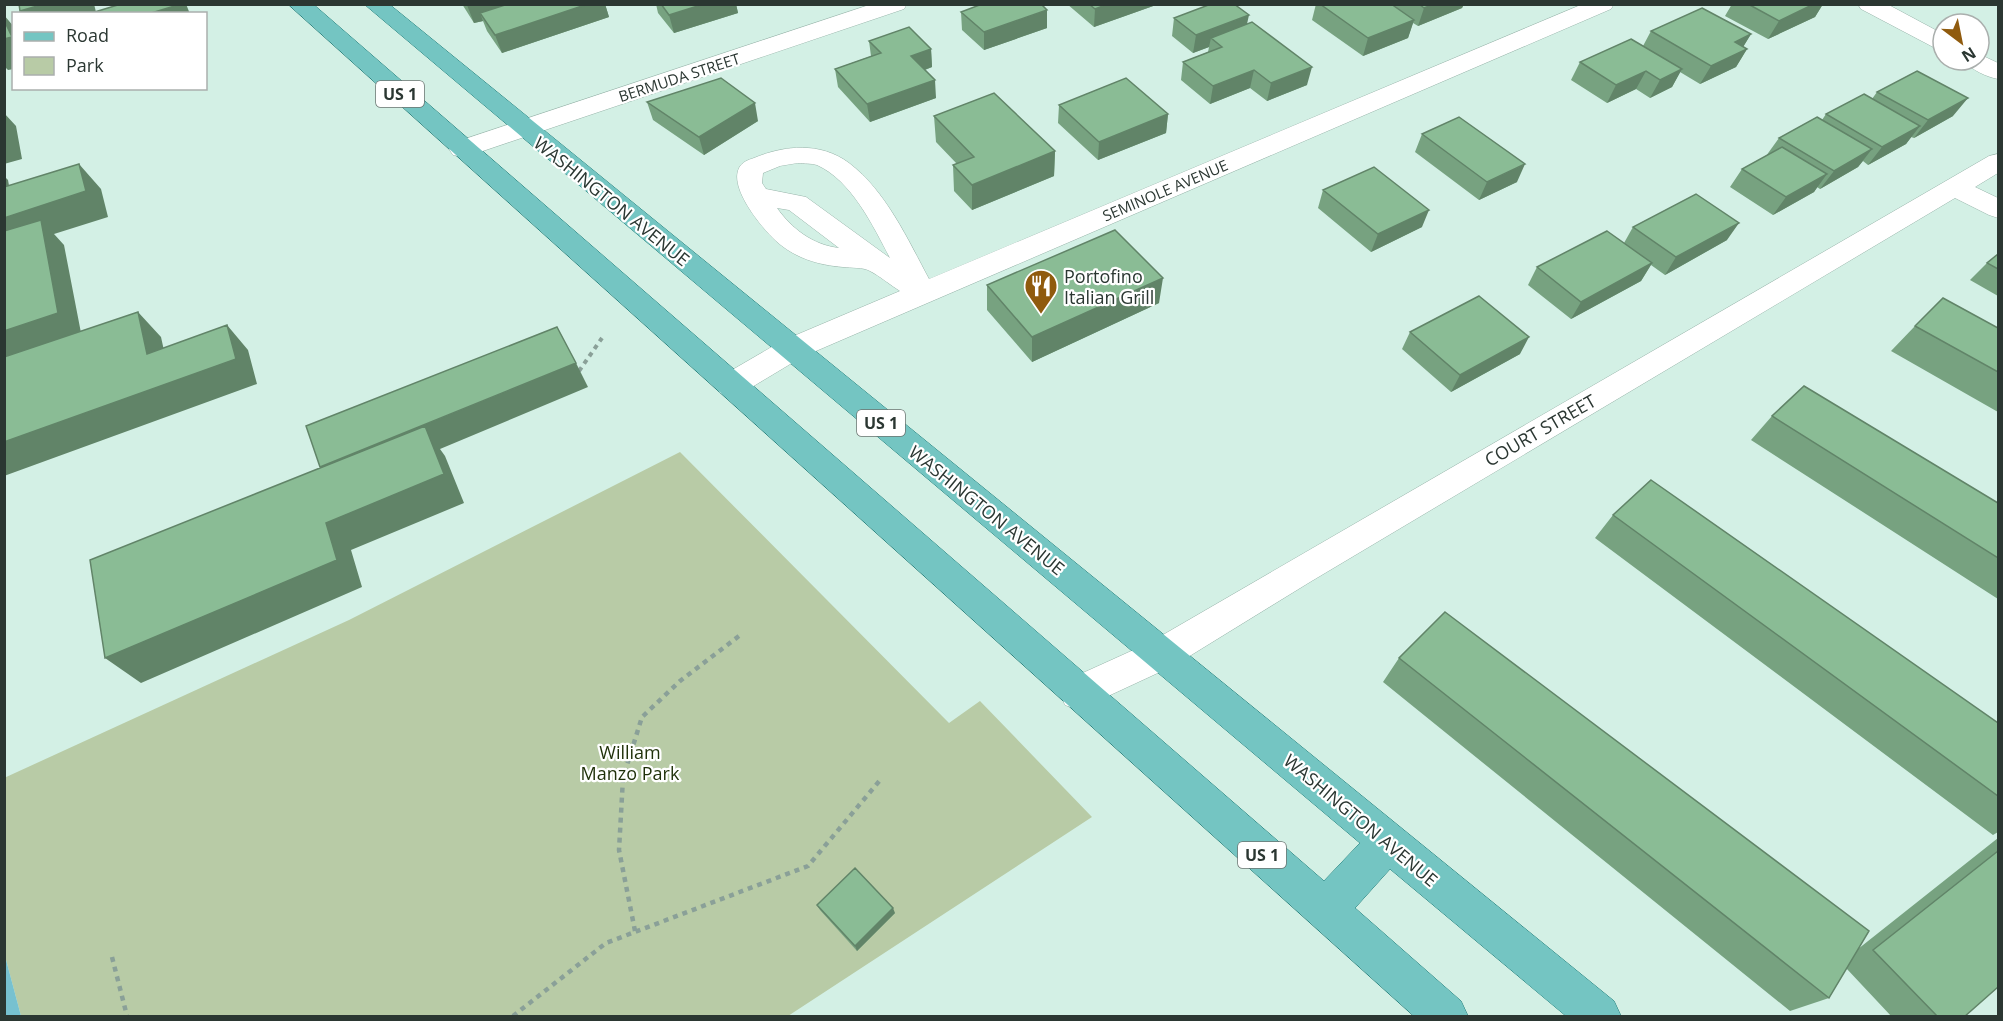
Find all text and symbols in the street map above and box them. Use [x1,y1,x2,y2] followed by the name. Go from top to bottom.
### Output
[12,12,207,90] legend
[1931,12,1991,72] north arrow
[66,23,109,47] text: Road
[1958,42,1980,67] text: N
[616,48,743,106] street label: BERMUDA STREET
[66,53,104,77] text: Park
[376,81,424,107] road number: US 1
[529,131,695,271] street label: WASHINGTON AVENUE
[1099,154,1231,226] street label: SEMINOLE AVENUE
[1064,264,1154,309] place label: Portofino Italian Grill
[1023,268,1059,315] restaurant icon: Portofino Italian Grill
[1480,388,1600,472] street label: COURT STREET
[857,410,905,436] road number: US 1
[904,440,1070,580] street label: WASHINGTON AVENUE
[581,740,680,785] park label: William Manzo Park
[1279,749,1443,891] street label: WASHINGTON AVENUE
[1238,842,1286,868] road number: US 1

